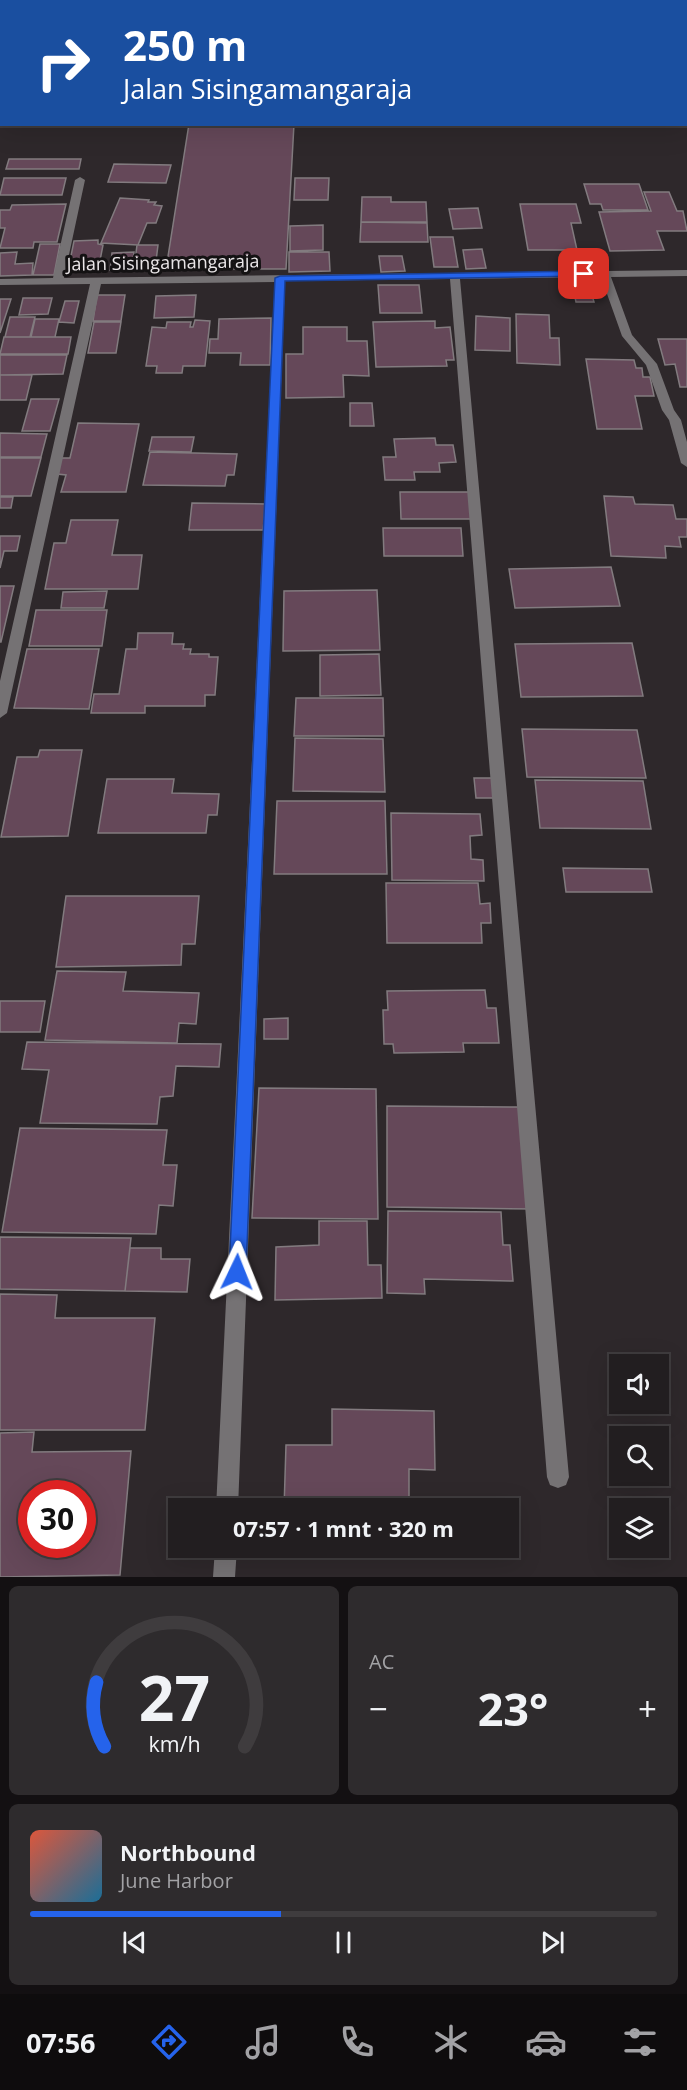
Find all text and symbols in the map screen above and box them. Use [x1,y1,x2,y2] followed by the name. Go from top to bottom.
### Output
[123,16,247,73] text: 250 m
[24,24,102,102] icon: right
[123,70,412,107] text: Jalan Sisingamangaraja
[64,248,260,276] street label: Jalan Sisingamangaraja
[558,248,609,299] pin
[567,257,600,290] icon: arrive
[205,1240,269,1304] position arrow
[609,1354,669,1558] map controls
[609,1354,669,1414] button: sound
[609,1426,669,1486] button: search
[18,1480,96,1558] speed limit sign: 30
[609,1498,669,1558] button: layers
[233,1513,454,1543] text: 07:57 · 1 mnt · 320 m
[369,1648,394,1675] text: AC
[138,1654,210,1739] text: 27
[478,1678,548,1739] text: 23°
[369,1686,388,1731] text: −
[638,1686,657,1731] text: +
[148,1730,200,1759] text: km/h
[120,1837,256,1867] text: Northbound
[120,1867,233,1894] text: June Harbor
[118,1926,151,1959] icon: previous
[327,1926,360,1959] icon: pause
[536,1926,569,1959] icon: next
[148,2021,190,2063] icon: directions
[242,2021,284,2063] icon: music
[336,2021,378,2063] icon: phone
[430,2021,472,2063] icon: climate
[525,2021,567,2063] icon: car
[619,2021,661,2063] icon: filters
[26,2024,96,2061] text: 07:56

